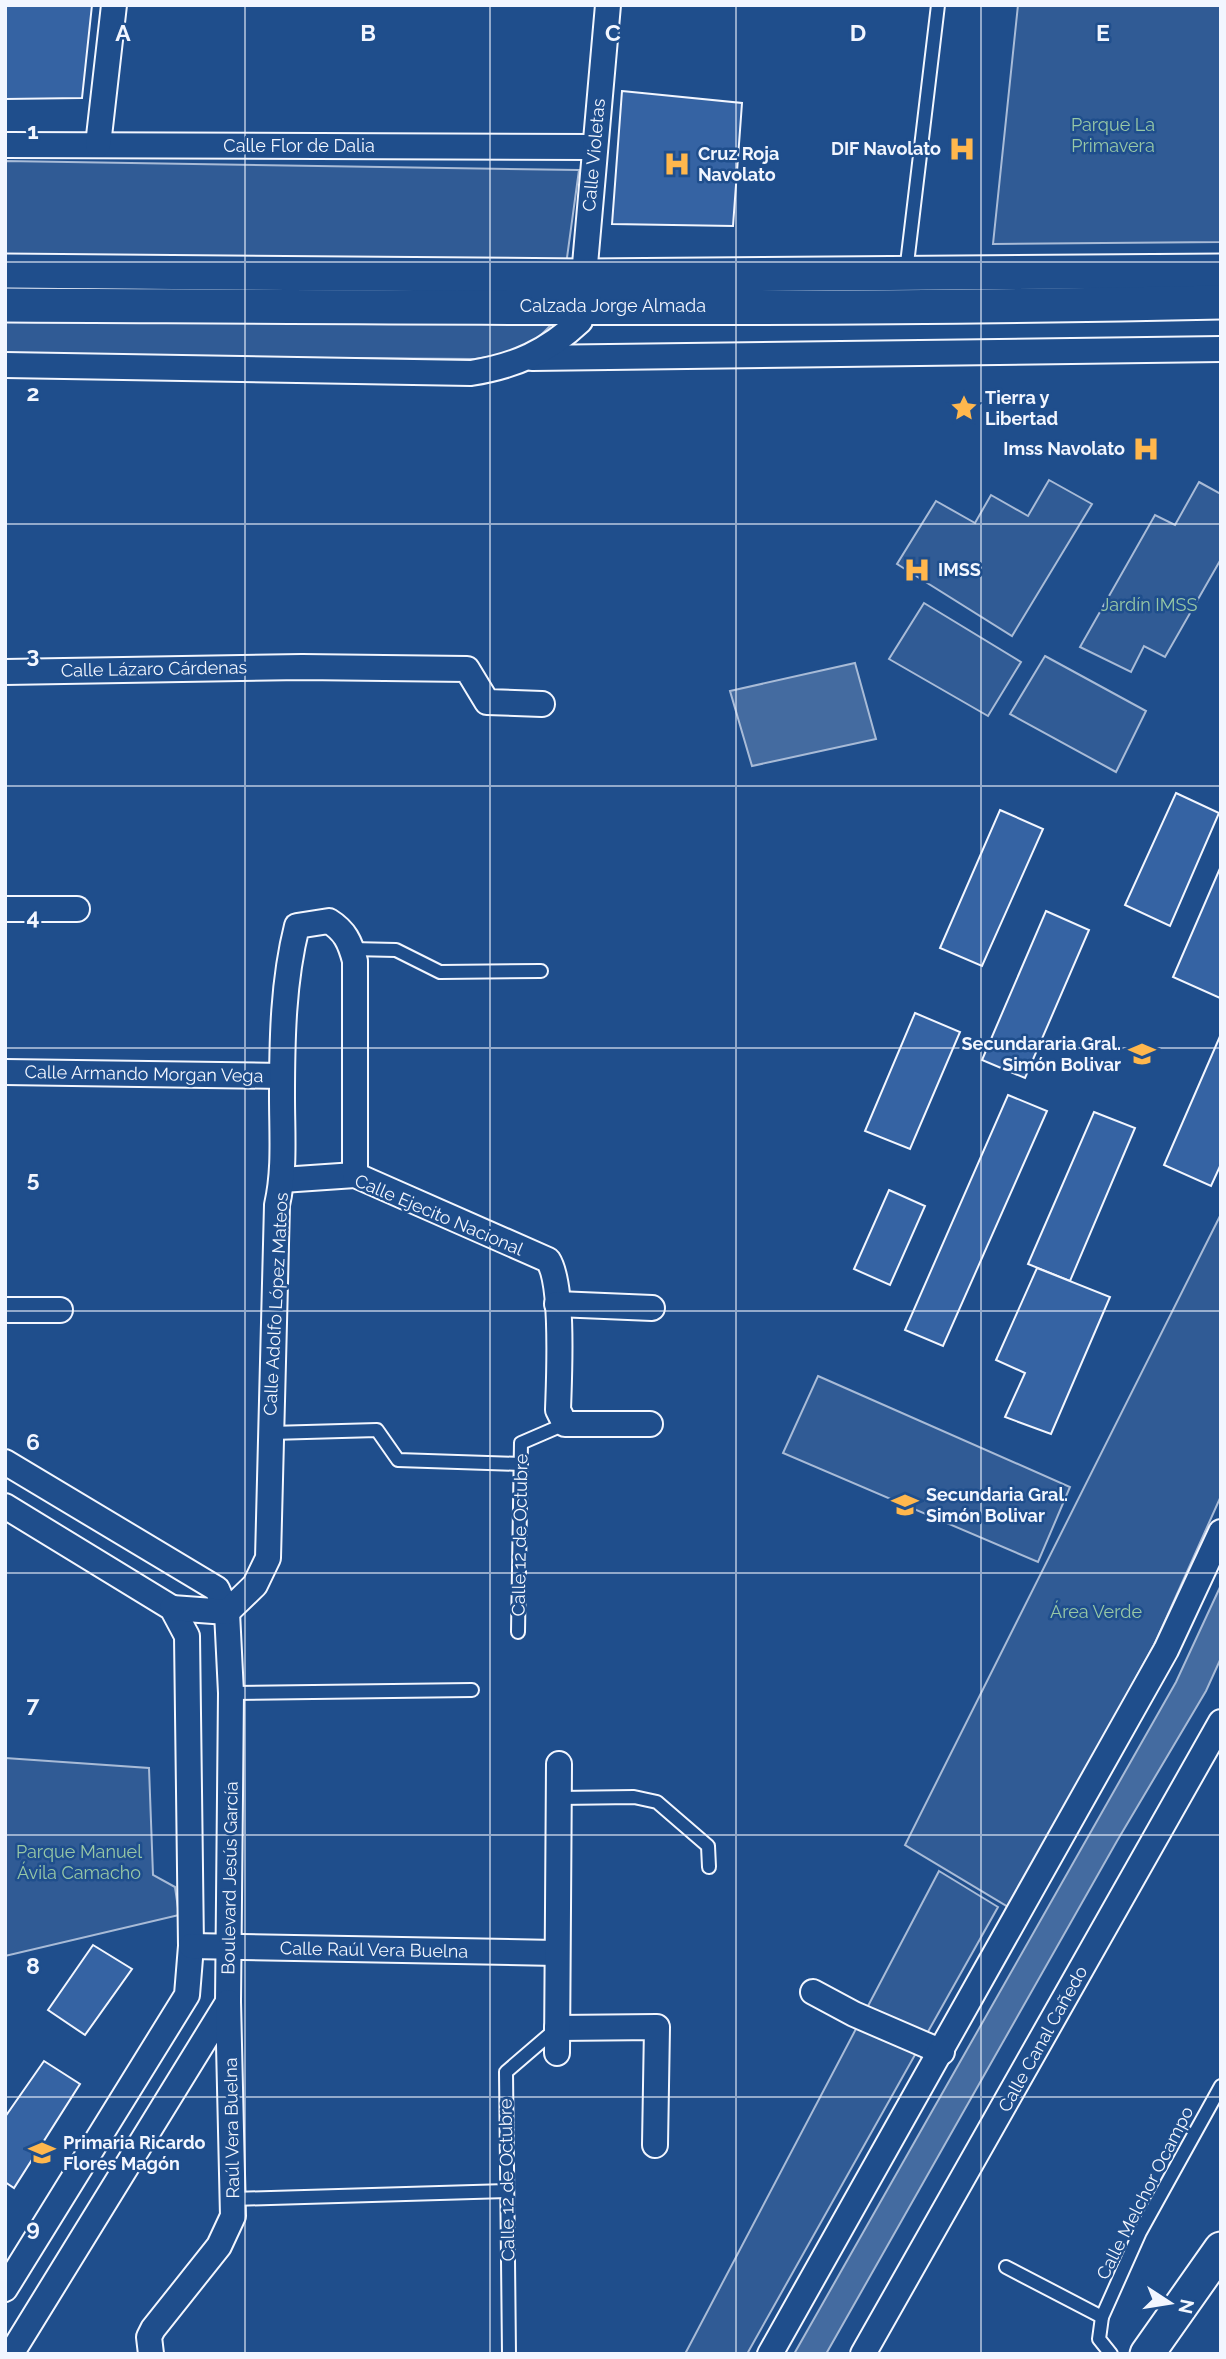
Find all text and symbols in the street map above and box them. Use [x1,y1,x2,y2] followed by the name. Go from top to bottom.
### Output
[115,19,131,46] text: A
[360,19,376,46] text: B
[605,19,621,46] text: C
[850,19,866,46] text: D
[1096,19,1110,46] text: E
[578,97,609,212] street label: Calle Violetas
[1071,114,1155,156] park label: Parque La Primavera
[27,117,39,144] text: 1
[947,134,977,164] hospital icon: DIF Navolato
[223,135,375,156] street label: Calle Flor de Dalia
[831,138,941,159] place label: DIF Navolato
[698,143,779,185] place label: Cruz Roja Navolato
[662,149,692,179] hospital icon: Cruz Roja Navolato
[520,295,706,316] street label: Calzada Jorge Almada
[27,379,39,406] text: 2
[985,387,1058,429] place label: Tierra y Libertad
[949,393,979,423] place icon: Tierra y Libertad
[1131,434,1161,464] hospital icon: Imss Navolato
[1003,438,1125,459] place label: Imss Navolato
[902,555,932,585] hospital icon: IMSS
[938,559,981,580] place label: IMSS
[1101,594,1197,615] park label: Jardín IMSS
[27,641,39,668] text: 3
[61,656,248,681] street label: Calle Lázaro Cárdenas
[26,903,40,930] text: 4
[962,1033,1121,1075] place label: Secundararia Gral. Simón Bolivar
[1127,1039,1157,1069] school or university icon: Secundararia Gral. Simón Bolivar
[24,1061,264,1086] street label: Calle Armando Morgan Vega
[27,1165,40,1192] text: 5
[352,1170,527,1260] street label: Calle Ejecito Nacional
[259,1192,292,1416] street label: Calle Adolfo López Mateos
[26,1428,40,1455] text: 6
[508,1453,531,1617] street label: Calle 12 de Octubre
[926,1484,1068,1526] place label: Secundaria Gral. Simón Bolivar
[890,1490,920,1520] school or university icon: Secundaria Gral. Simón Bolivar
[1050,1600,1142,1622] park label: Área Verde
[27,1690,40,1717] text: 7
[217,1781,242,1975] street label: Boulevard Jesús García
[16,1841,142,1883] park label: Parque Manuel Ávila Camacho
[280,1937,468,1962] street label: Calle Raúl Vera Buelna
[26,1952,40,1979] text: 8
[994,1962,1092,2115] street label: Calle Canal Cañedo
[220,2057,243,2199] street label: Raúl Vera Buelna
[495,2098,518,2262] street label: Calle 12 de Octubre
[1092,2103,1197,2283] street label: Calle Melchor Ocampo
[63,2132,206,2174] place label: Primaria Ricardo Flores Magón
[27,2138,57,2168] school or university icon: Primaria Ricardo Flores Magón
[26,2214,40,2241] text: 9
[1135,2268,1205,2338] north arrow
[1174,2297,1199,2316] text: N

